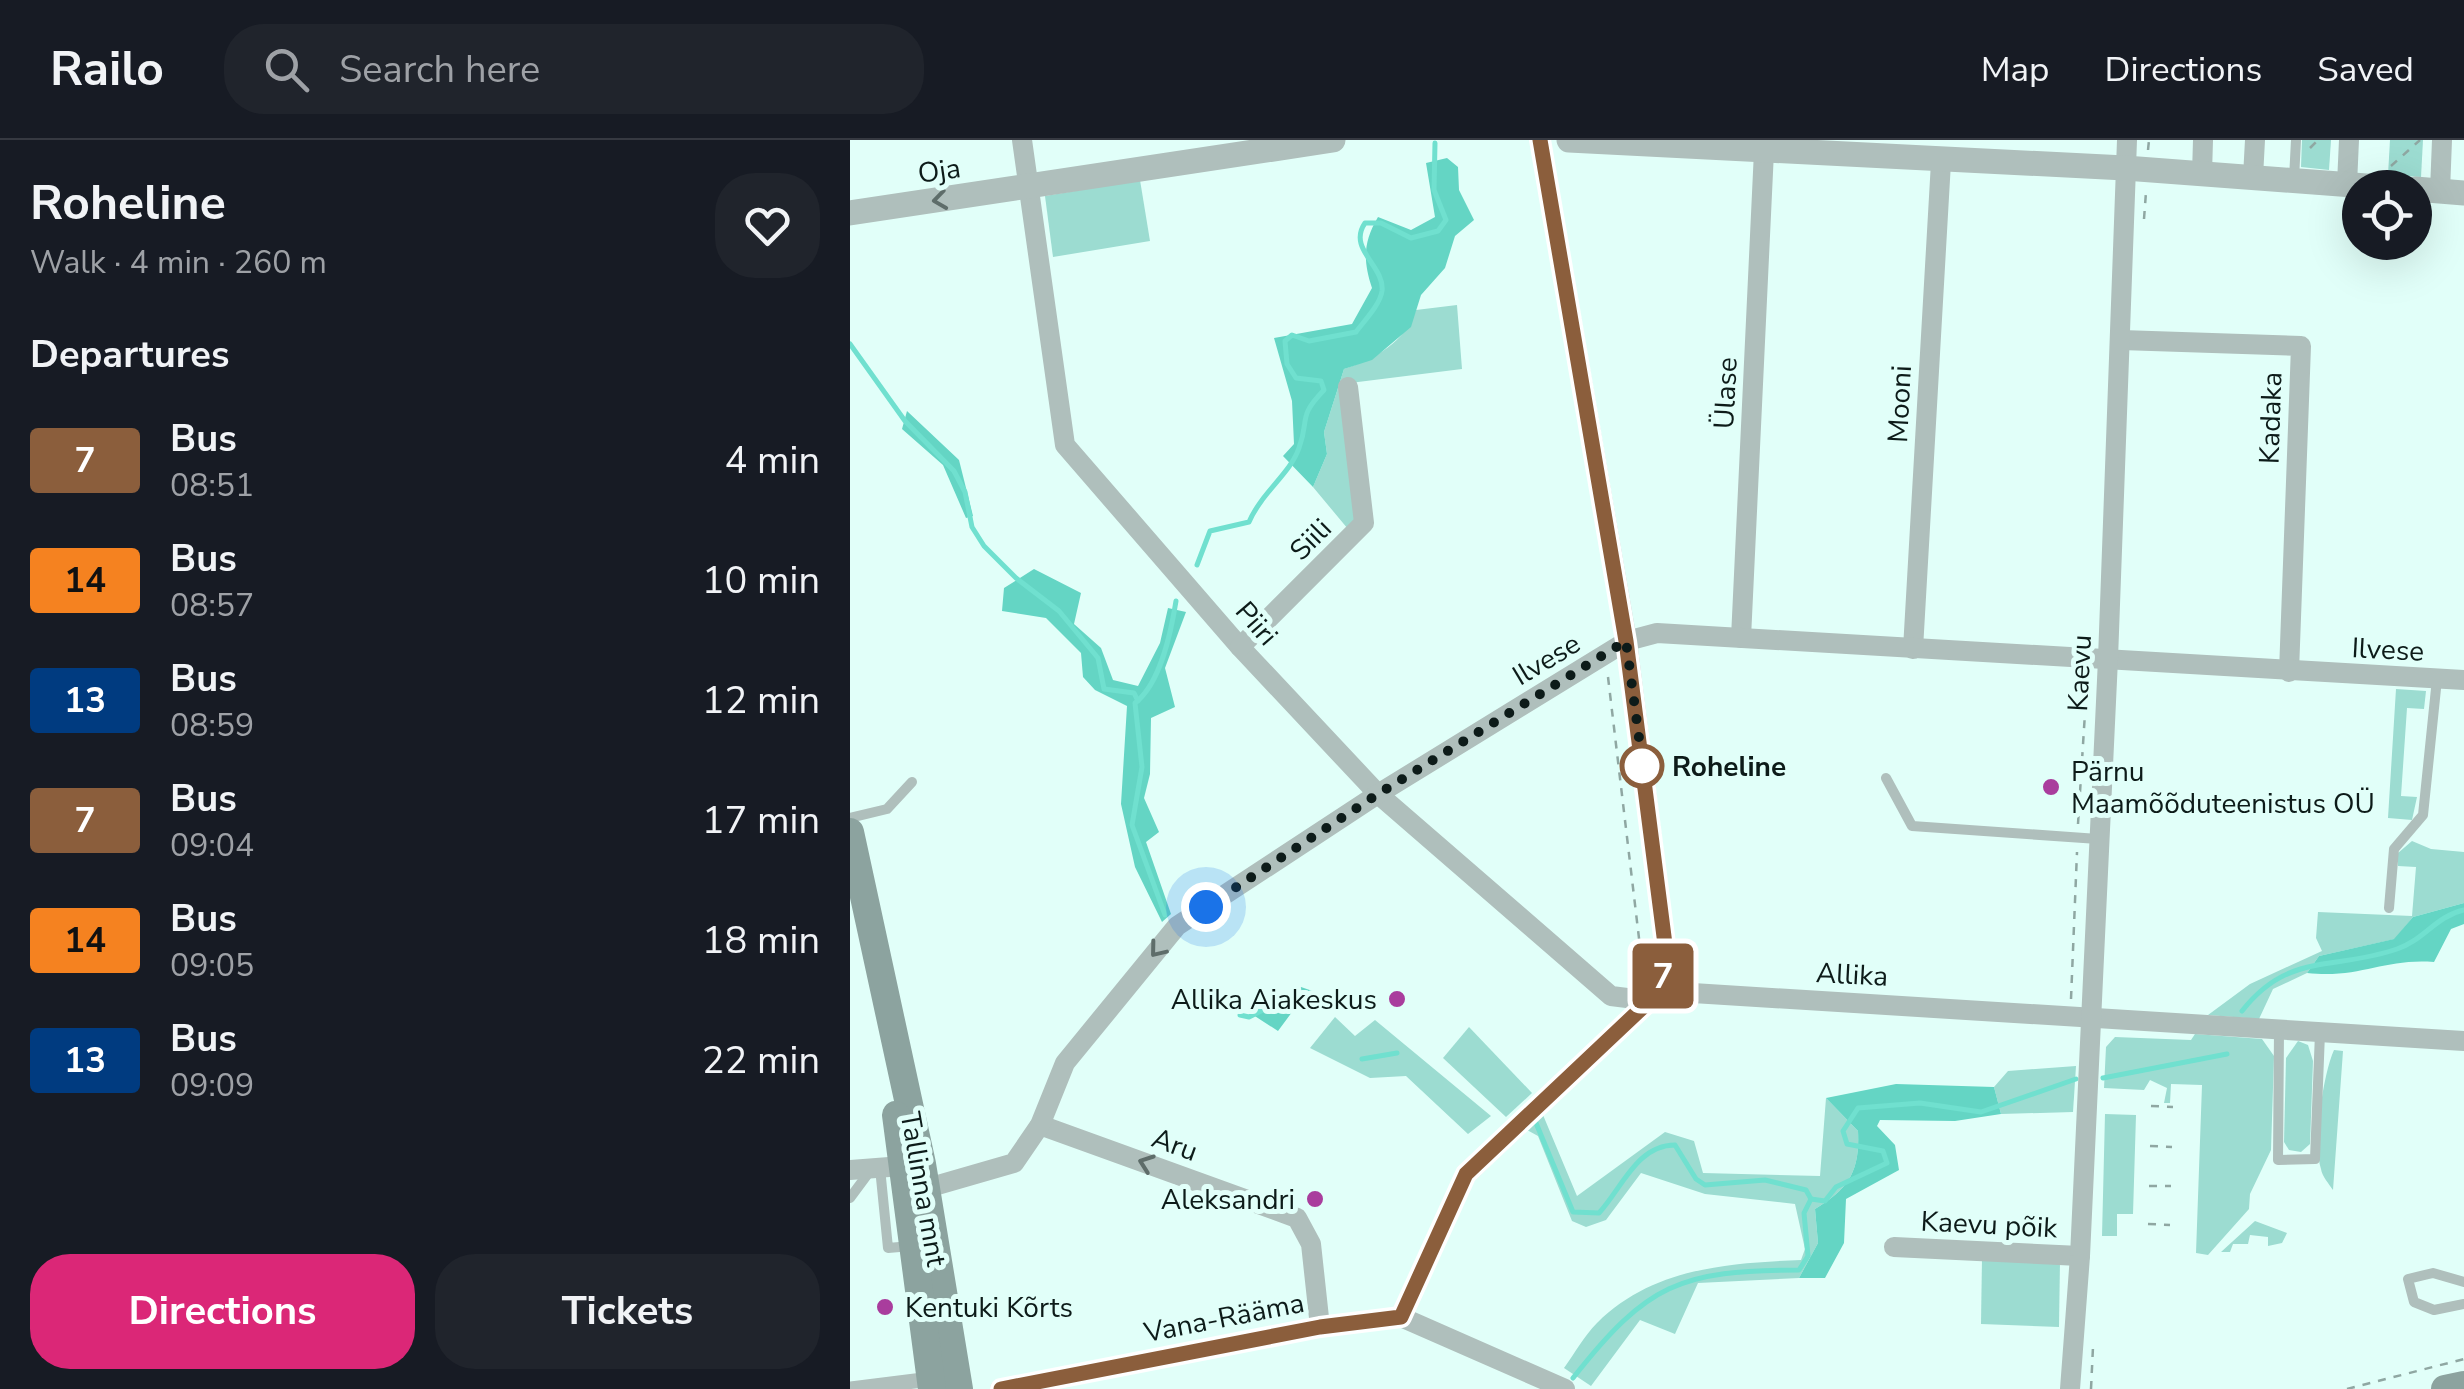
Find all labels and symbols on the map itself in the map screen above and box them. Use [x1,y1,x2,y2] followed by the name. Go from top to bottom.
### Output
[915,149,963,193] street label: Oja
[932,189,949,210] one-way arrow
[1705,356,1747,430] street label: Ülase
[1879,364,1921,444] street label: Mooni
[2250,371,2292,465] street label: Kadaka
[1281,510,1340,569] street label: Siili
[1226,593,1286,654] street label: Piiri
[1506,625,1587,695] street label: Ilvese
[2351,629,2425,671] street label: Ilvese
[2059,634,2101,713] street label: Kaevu
[1621,745,1663,787] marker: Roheline
[1672,748,1786,786] place label: Roheline
[2071,753,2375,823] place label: Pärnu Maamõõduteenistus OÜ
[2040,776,2062,798] marker: Pärnu Maamõõduteenistus OÜ
[1181,882,1231,932] your location
[1151,939,1169,957] one-way arrow
[1630,944,1696,1008] line badge: 7
[1815,954,1889,996] street label: Allika
[1171,981,1377,1019] place label: Allika Aiakeskus
[1386,988,1408,1010] marker: Allika Aiakeskus
[891,1109,955,1270] street label: Tallinna mnt
[1146,1119,1203,1171] street label: Aru
[1139,1154,1156,1175] one-way arrow
[1161,1181,1295,1219] place label: Aleksandri
[1304,1188,1326,1210] marker: Aleksandri
[1920,1202,2059,1248] street label: Kaevu põik
[1140,1284,1307,1352] street label: Vana-Rääma
[905,1289,1073,1327] place label: Kentuki Kõrts
[874,1296,896,1318] marker: Kentuki Kõrts

